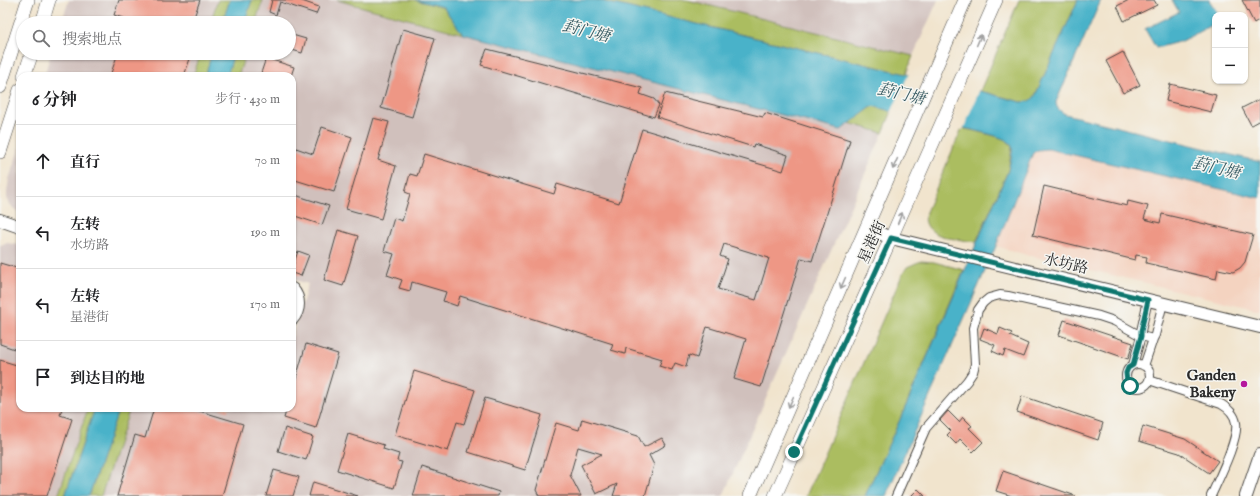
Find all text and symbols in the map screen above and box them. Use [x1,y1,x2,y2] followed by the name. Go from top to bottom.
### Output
[1212,12,1248,84] map controls
[1212,12,1248,48] button: +
[16,16,296,60] search box
[560,16,615,48] water label: 葑门塘
[30,27,52,49] icon: search
[62,30,122,49] text: 搜索地点
[976,35,983,47] one-way arrow
[1212,48,1248,84] button: −
[875,80,930,111] water label: 葑门塘
[32,90,77,111] text: 6 分钟
[215,91,280,108] text: 步行 · 430 m
[32,150,54,172] icon: ahead
[255,152,280,169] text: 70 m
[70,153,100,172] text: 直行
[1190,154,1245,185] water label: 葑门塘
[891,157,898,169] one-way arrow
[897,212,904,224] one-way arrow
[70,215,100,234] text: 左转
[854,218,890,266] street label: 星港街
[32,222,54,244] icon: left
[250,224,280,241] text: 190 m
[70,237,109,254] text: 水坊路
[1042,250,1090,278] street label: 水坊路
[838,277,846,289] one-way arrow
[70,287,100,306] text: 左转
[32,294,54,316] icon: left
[250,296,280,313] text: 170 m
[70,309,109,326] text: 星港街
[32,366,54,388] icon: arrive
[1187,366,1237,402] place label: Ganden Bakeny
[70,369,145,388] text: 到达目的地
[1121,377,1139,395] route start
[1239,379,1249,389] marker: Ganden Bakeny
[787,396,794,408] one-way arrow
[785,443,803,461] route end

